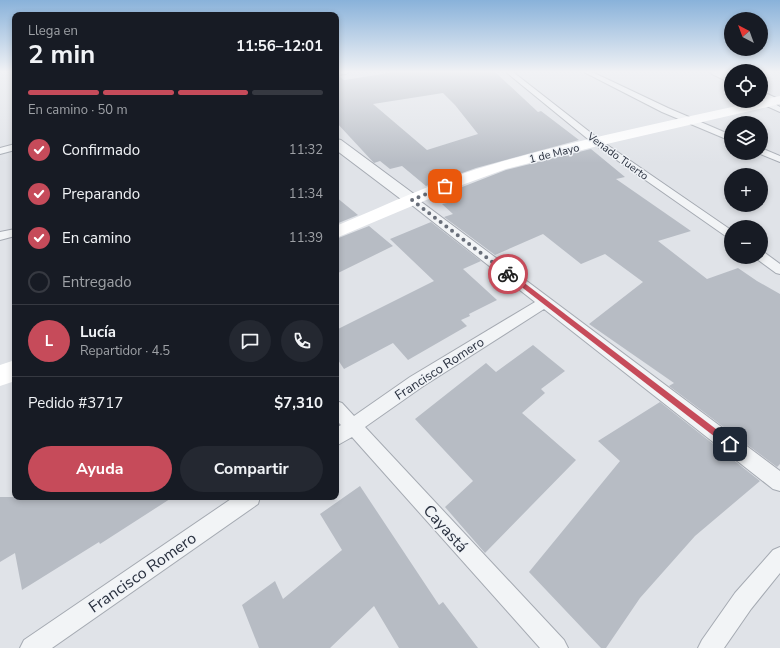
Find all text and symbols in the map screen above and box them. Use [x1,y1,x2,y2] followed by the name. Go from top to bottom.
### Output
[724,12,768,56] north arrow
[724,12,768,264] map controls
[28,22,78,40] text: Llega en
[236,36,323,56] text: 11:56–12:01
[28,37,95,72] text: 2 min
[724,64,768,108] button: locate
[28,101,128,119] text: En camino · 50 m
[724,116,768,160] button: layers
[583,129,651,184] street label: Venado Tuerto
[28,139,50,161] icon: check
[62,140,140,160] text: Confirmado
[527,140,581,167] street label: 1 de Mayo
[289,141,323,159] text: 11:32
[724,168,768,212] button: +
[428,169,462,203] pin
[434,175,456,197] icon: bag
[28,183,50,205] icon: check
[62,184,140,204] text: Preparando
[289,185,323,203] text: 11:34
[724,220,768,264] button: −
[28,227,50,249] icon: check
[62,228,131,248] text: En camino
[289,229,323,247] text: 11:39
[488,254,528,294] courier
[497,263,519,285] icon: bike
[62,272,132,292] text: Entregado
[229,320,271,362] button: chat
[281,320,323,362] button: phone
[80,322,116,342] text: Lucía
[45,331,53,351] text: L
[391,333,488,404] street label: Francisco Romero
[80,342,170,360] text: Repartidor · 4.5
[28,393,123,413] text: Pedido #3717
[274,393,323,413] text: $7,310
[713,427,747,461] pin
[719,433,741,455] icon: home
[28,446,172,492] button: Ayuda
[180,446,323,492] button: Compartir
[418,500,473,557] street label: Cayastá
[84,527,201,618] street label: Francisco Romero

